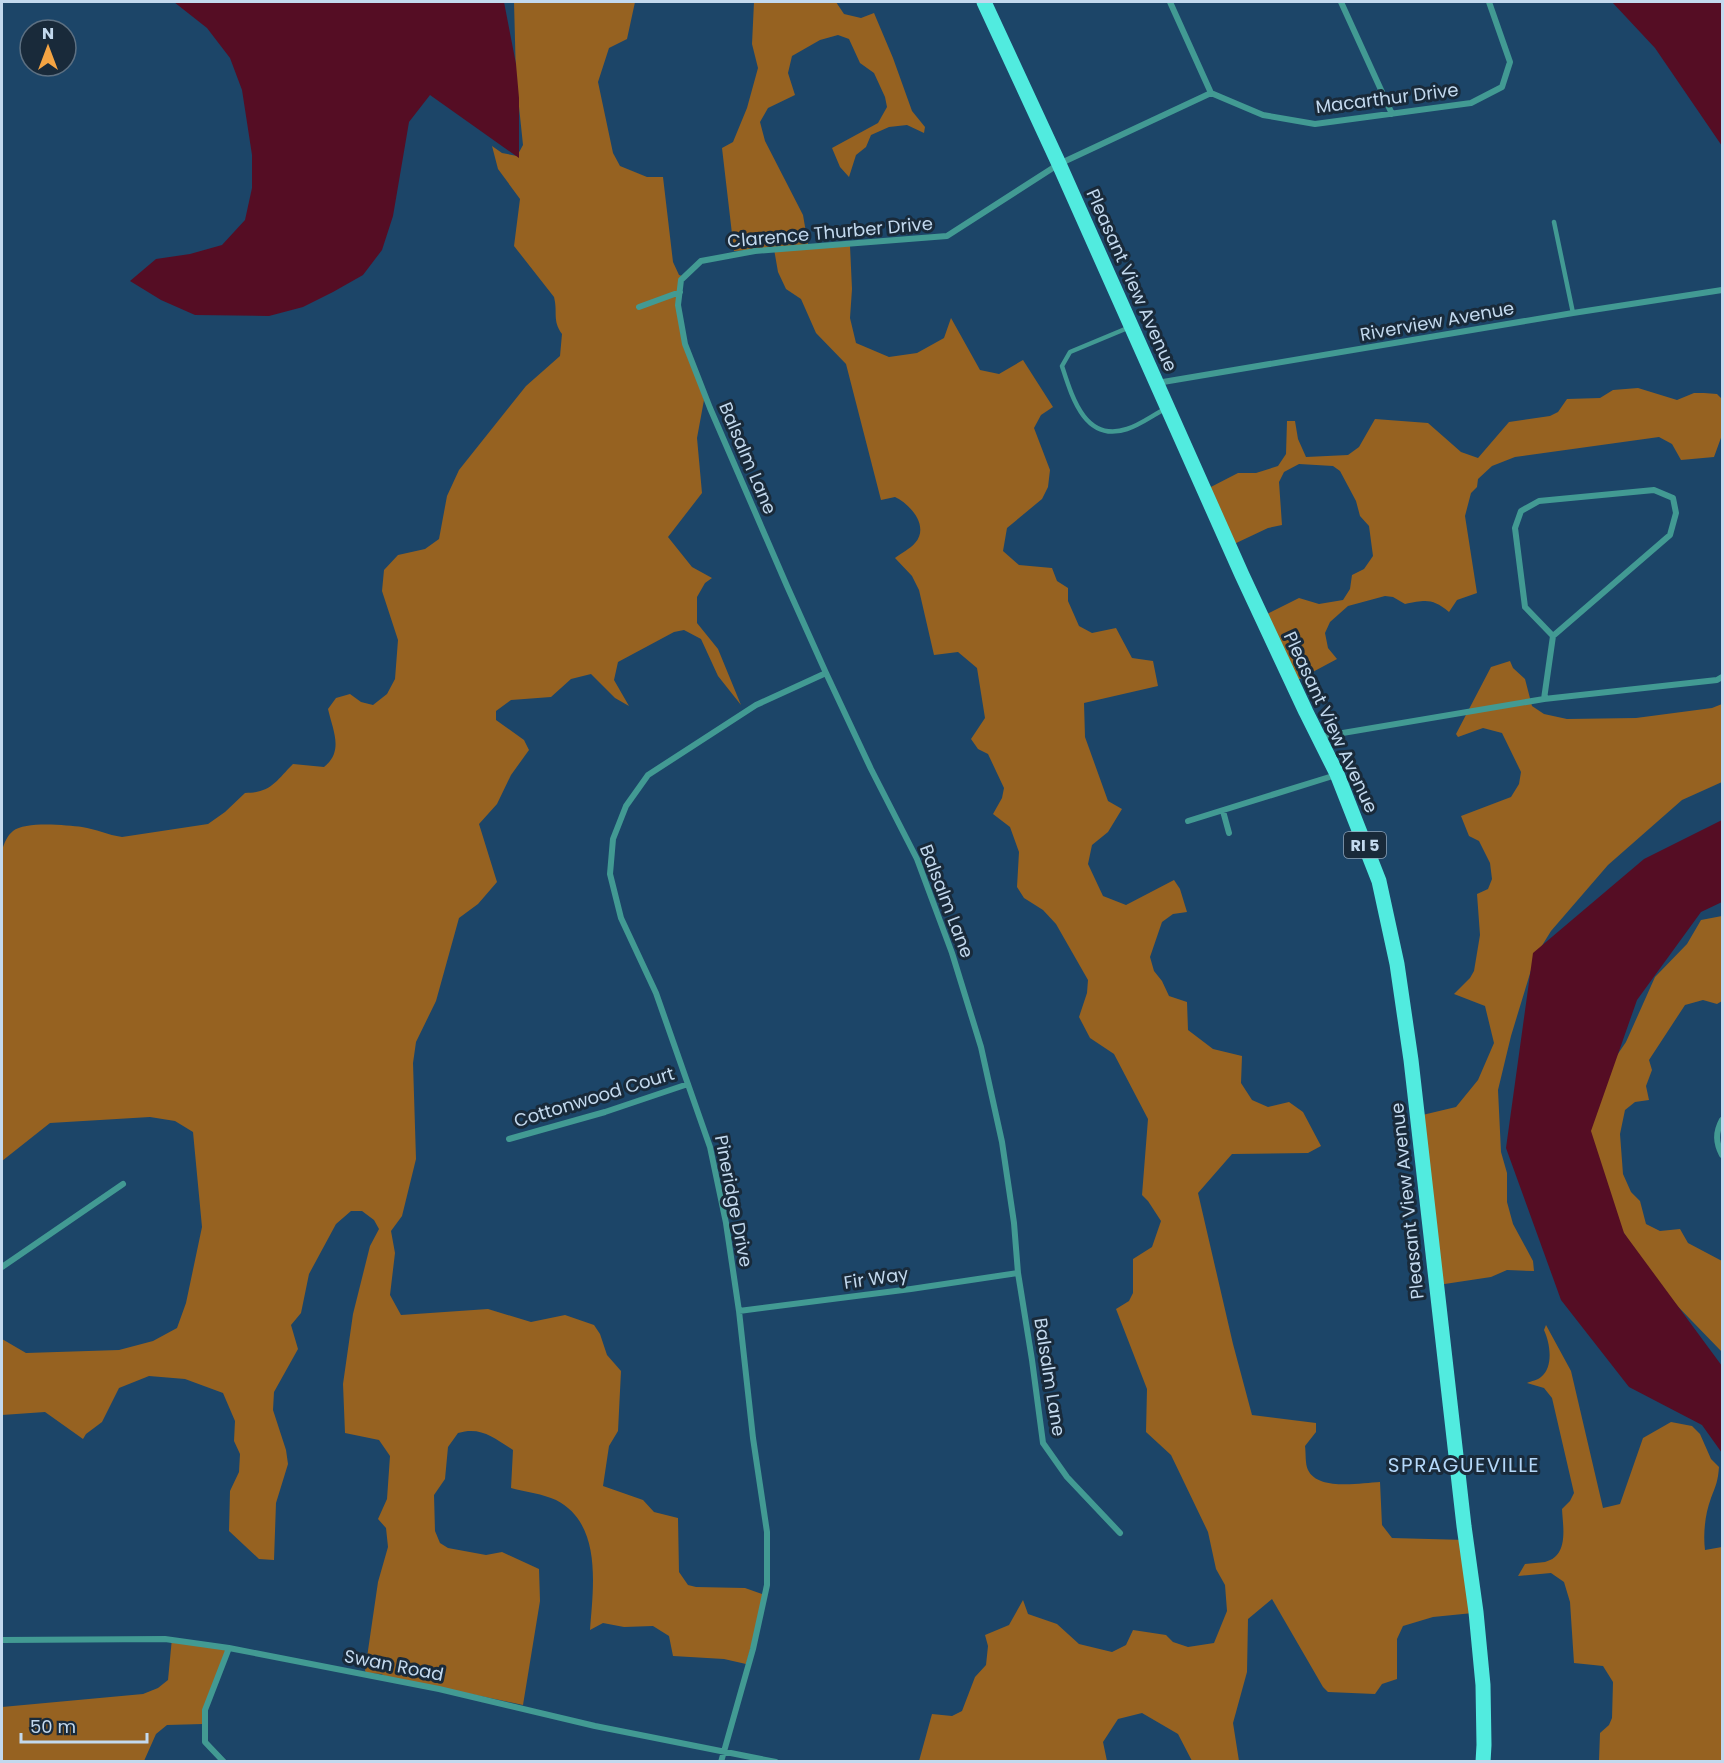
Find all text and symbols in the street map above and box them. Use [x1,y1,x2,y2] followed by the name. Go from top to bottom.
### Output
[18,18,78,78] north arrow
[42,22,54,45] text: N
[1314,77,1460,119] street label: Macarthur Drive
[1080,185,1184,375] street label: Pleasant View Avenue
[726,211,934,253] street label: Clarence Thurber Drive
[1358,295,1516,347] street label: Riverview Avenue
[713,398,783,518] street label: Balsalm Lane
[1278,627,1384,817] street label: Pleasant View Avenue
[1344,832,1386,858] road number: RI 5
[914,841,980,961] street label: Balsalm Lane
[511,1061,677,1133] street label: Cottonwood Court
[1384,1101,1430,1301] street label: Pleasant View Avenue
[709,1133,759,1269] street label: Pineridge Drive
[842,1261,910,1295] street label: Fir Way
[1028,1316,1072,1438] street label: Balsalm Lane
[1388,1451,1540,1479] district label: SPRAGUEVILLE
[342,1643,446,1687] street label: Swan Road
[21,1706,147,1744] scale bar
[30,1714,76,1739] text: 50 m

